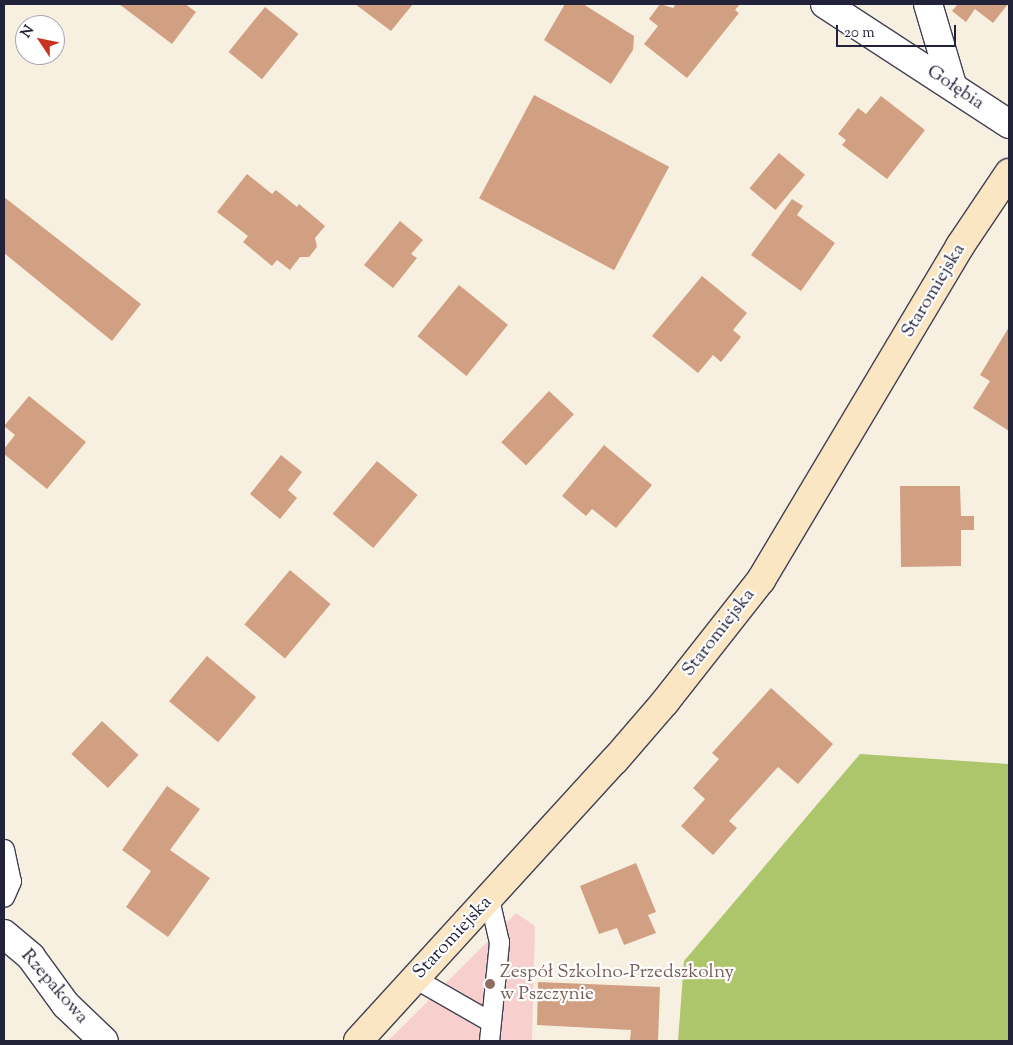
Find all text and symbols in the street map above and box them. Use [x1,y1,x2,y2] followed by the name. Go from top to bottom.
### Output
[15,15,65,65] north arrow
[838,15,958,47] scale bar
[17,22,40,42] text: N
[844,23,875,44] text: 20 m
[922,61,988,115] street label: Gołębia
[897,240,971,342] street label: Staromiejska
[678,584,760,682] street label: Staromiejska
[409,892,497,984] street label: Staromiejska
[15,945,93,1029] street label: Rzepakowa
[500,962,734,1006] place label: Zespół Szkolno-Przedszkolny w Pszczynie
[484,978,496,990] marker: Zespół Szkolno-Przedszkolny w Pszczynie

